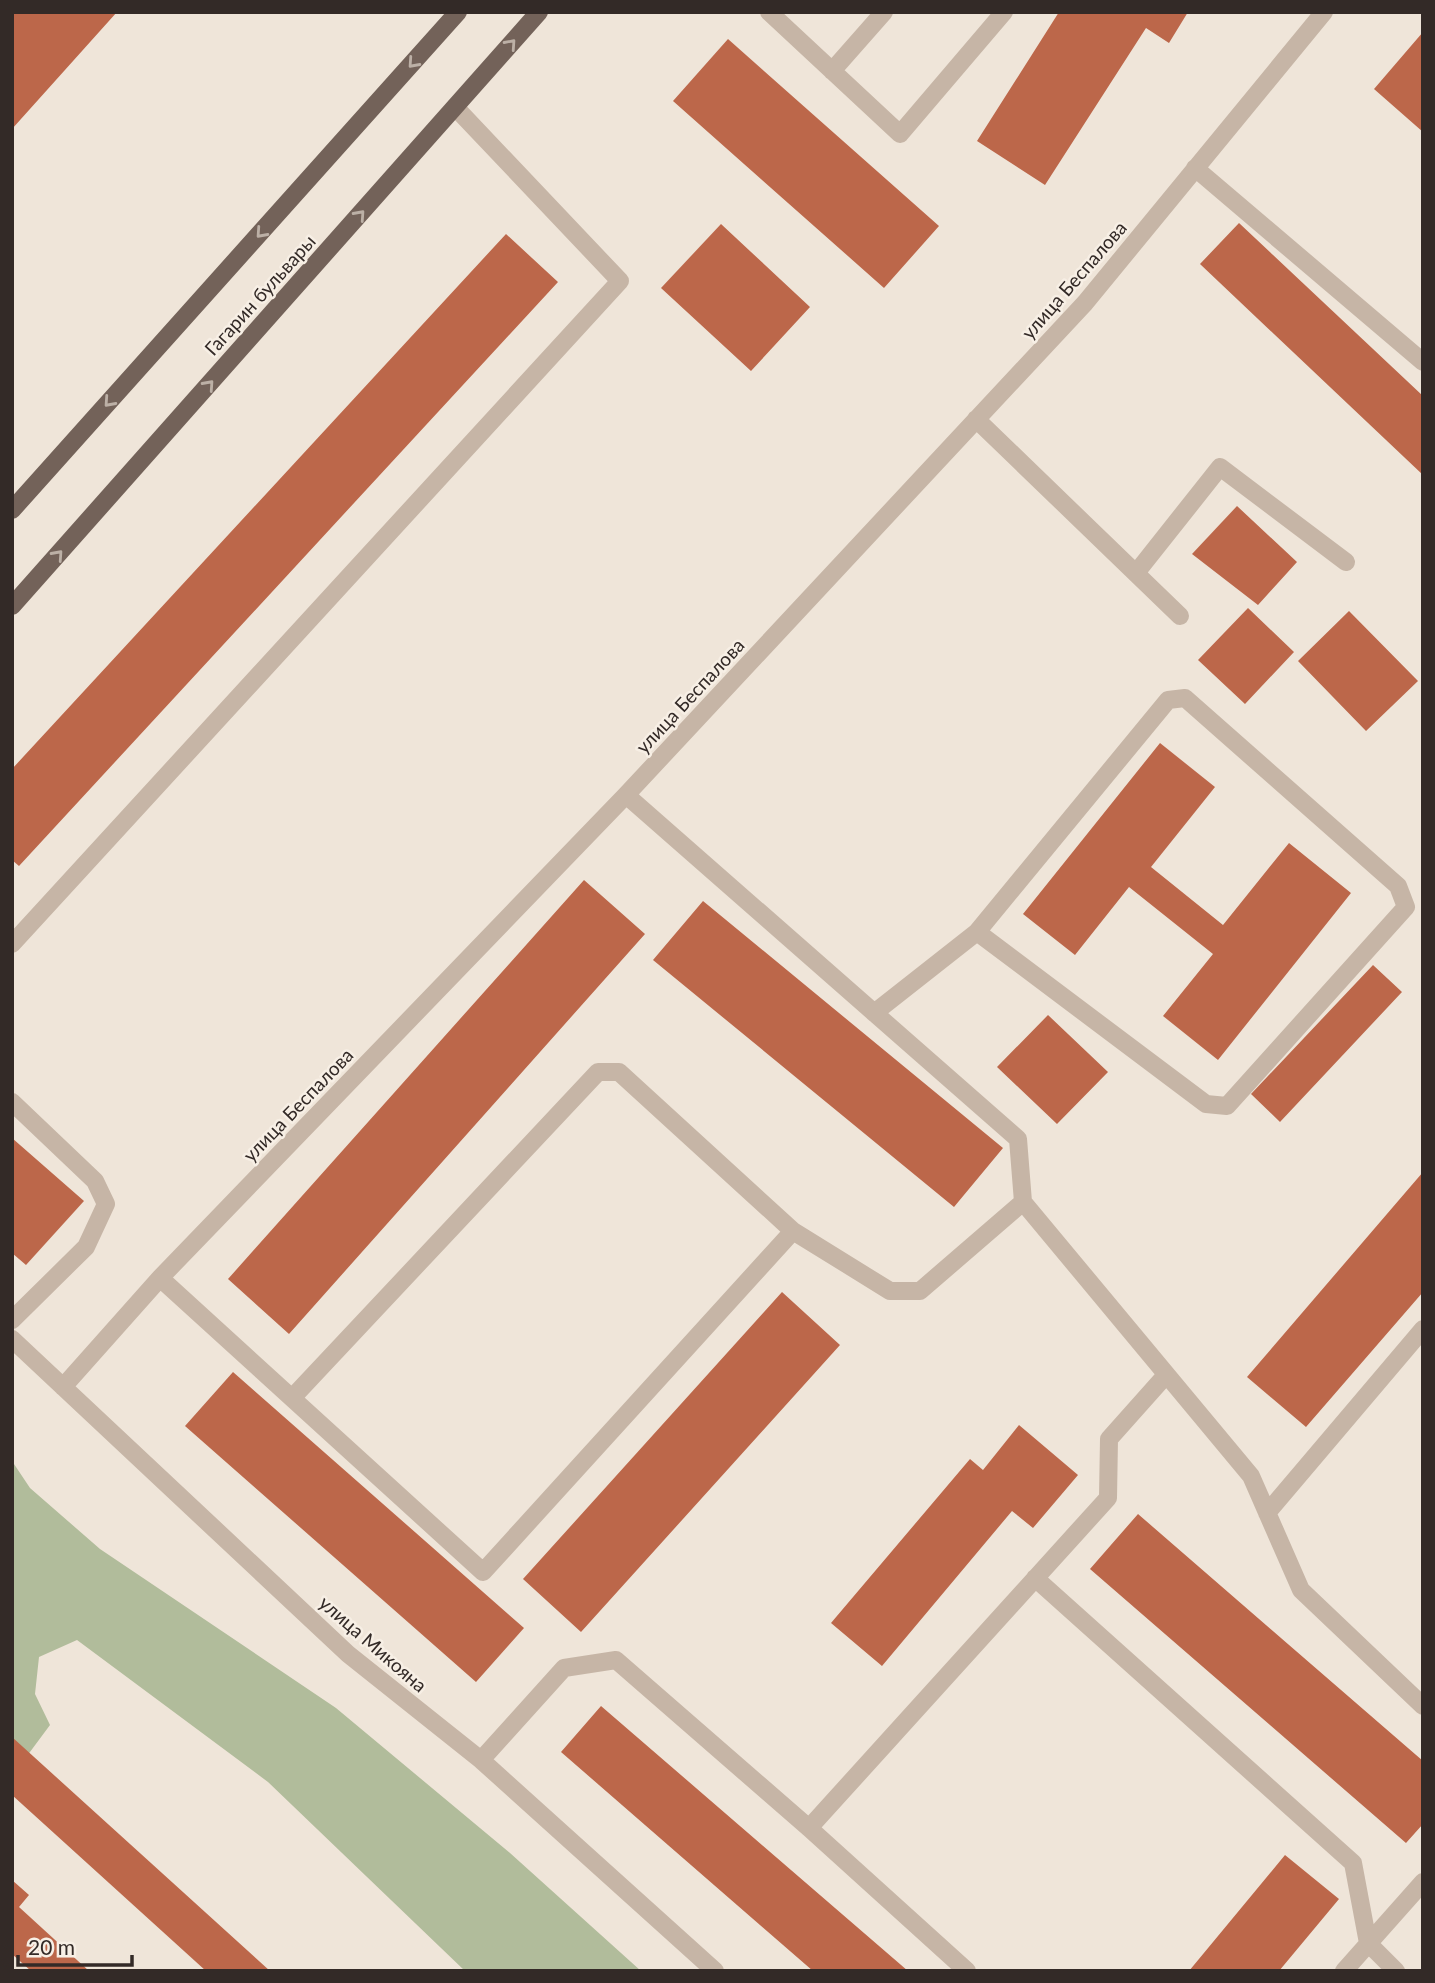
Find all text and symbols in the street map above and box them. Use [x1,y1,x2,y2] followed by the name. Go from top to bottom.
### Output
[503,40,515,53] one-way arrow
[408,55,421,68] one-way arrow
[352,210,364,223] one-way arrow
[1016,216,1131,343] street label: улица Беспалова
[257,224,269,237] one-way arrow
[199,230,320,360] street label: Гагарин бульвары
[200,380,213,393] one-way arrow
[105,394,117,407] one-way arrow
[49,550,62,563] one-way arrow
[631,634,749,758] street label: улица Беспалова
[238,1043,357,1166] street label: улица Беспалова
[315,1591,432,1697] street label: улица Микояна
[18,1924,131,1968] scale bar
[28,1934,75,1959] text: 20 m

